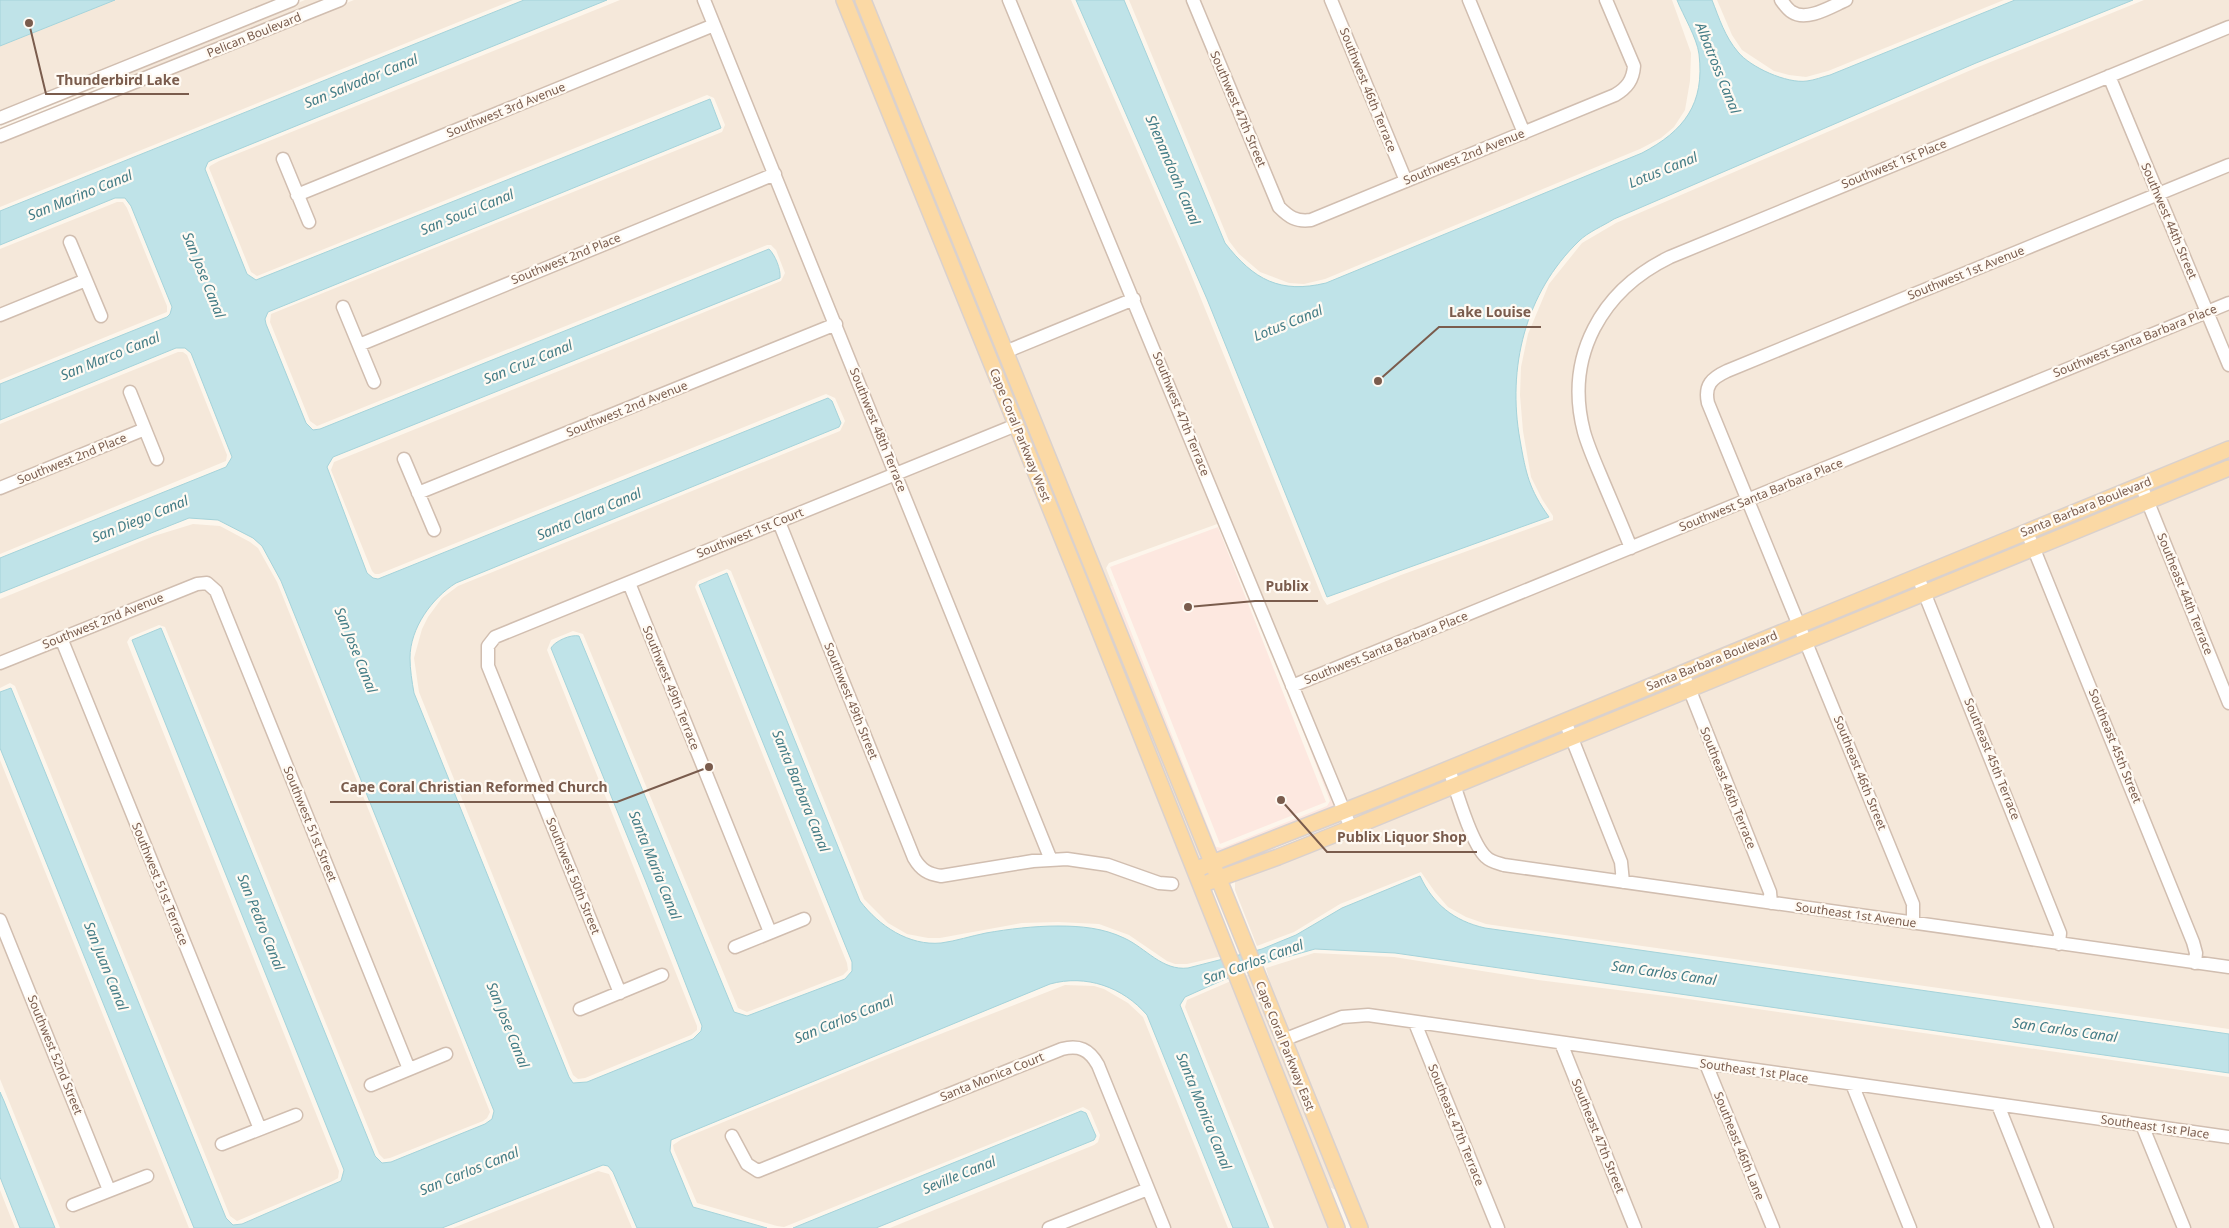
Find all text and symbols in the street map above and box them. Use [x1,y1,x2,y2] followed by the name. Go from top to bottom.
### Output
[204,8,303,61] street label: Pelican Boulevard
[1691,18,1746,117] water label: Albatross Canal
[1336,25,1401,155] street label: Southwest 46th Terrace
[1206,48,1271,170] street label: Southwest 47th Street
[301,49,421,112] water label: San Salvador Canal
[46,65,189,94] callout: Thunderbird Lake
[56,70,180,89] text: Thunderbird Lake
[444,78,568,141] street label: Southwest 3rd Avenue
[1142,112,1205,228] water label: Shenandoah Canal
[1401,124,1527,189] street label: Southwest 2nd Avenue
[1839,135,1949,192] street label: Southwest 1st Place
[1625,147,1701,192] water label: Lotus Canal
[2137,160,2202,282] street label: Southwest 44th Street
[25,165,135,224] water label: San Marino Canal
[417,184,517,239] water label: San Souci Canal
[179,229,230,321] water label: San Jose Canal
[508,229,623,288] street label: Southwest 2nd Place
[1905,241,2027,304] street label: Southwest 1st Avenue
[1439,298,1541,327] callout: Lake Louise
[1250,300,1326,345] water label: Lotus Canal
[2050,300,2219,381] street label: Southwest Santa Barbara Place
[1449,302,1531,321] text: Lake Louise
[57,327,163,384] water label: San Marco Canal
[481,335,575,388] water label: San Cruz Canal
[1149,349,1214,479] street label: Southwest 47th Terrace
[846,365,911,495] street label: Southwest 48th Terrace
[986,366,1055,505] street label: Cape Coral Parkway West
[564,376,690,441] street label: Southwest 2nd Avenue
[14,429,129,488] street label: Southwest 2nd Place
[1676,454,1845,535] street label: Southwest Santa Barbara Place
[2018,472,2154,541] street label: Santa Barbara Boulevard
[534,483,644,544] water label: Santa Clara Canal
[89,490,191,546] water label: San Diego Canal
[694,503,806,562] street label: Southwest 1st Court
[2153,530,2218,657] street label: Southeast 44th Terrace
[1255,572,1318,601] callout: Publix
[1265,576,1309,595] text: Publix
[40,588,166,653] street label: Southwest 2nd Avenue
[331,604,382,696] water label: San Jose Canal
[1301,607,1470,688] street label: Southwest Santa Barbara Place
[639,623,704,753] street label: Southwest 49th Terrace
[1644,626,1780,695] street label: Santa Barbara Boulevard
[820,640,883,762] street label: Southwest 49th Street
[2085,686,2146,806] street label: Southeast 45th Street
[1960,695,2025,822] street label: Southeast 45th Terrace
[1830,713,1891,833] street label: Southeast 46th Street
[1696,724,1761,851] street label: Southeast 46th Terrace
[768,727,835,855] water label: Santa Barbara Canal
[280,764,342,885] street label: Southwest 51st Street
[330,773,617,802] callout: Cape Coral Christian Reformed Church
[340,777,608,796] text: Cape Coral Christian Reformed Church
[625,808,686,922] water label: Santa Maria Canal
[542,815,605,937] street label: Southwest 50th Street
[128,820,193,948] street label: Southwest 51st Terrace
[1327,823,1477,852] callout: Publix Liquor Shop
[1337,827,1467,846] text: Publix Liquor Shop
[233,871,290,973] water label: San Pedro Canal
[1795,898,1918,931] street label: Southeast 1st Avenue
[80,919,133,1013] water label: San Juan Canal
[1200,934,1306,989] water label: San Carlos Canal
[1610,956,1718,989] water label: San Carlos Canal
[1252,978,1320,1114] street label: Cape Coral Parkway East
[483,979,534,1071] water label: San Jose Canal
[791,990,897,1047] water label: San Carlos Canal
[24,992,87,1118] street label: Southwest 52nd Street
[2011,1013,2119,1046] water label: San Carlos Canal
[937,1048,1047,1105] street label: Santa Monica Court
[1172,1050,1237,1172] water label: Santa Monica Canal
[1699,1054,1810,1087] street label: Southeast 1st Place
[1424,1061,1489,1188] street label: Southeast 47th Terrace
[1568,1076,1629,1196] street label: Southeast 47th Street
[1710,1089,1769,1203] street label: Southeast 46th Lane
[2100,1110,2211,1143] street label: Southeast 1st Place
[416,1142,522,1199] water label: San Carlos Canal
[919,1151,999,1198] water label: Seville Canal

